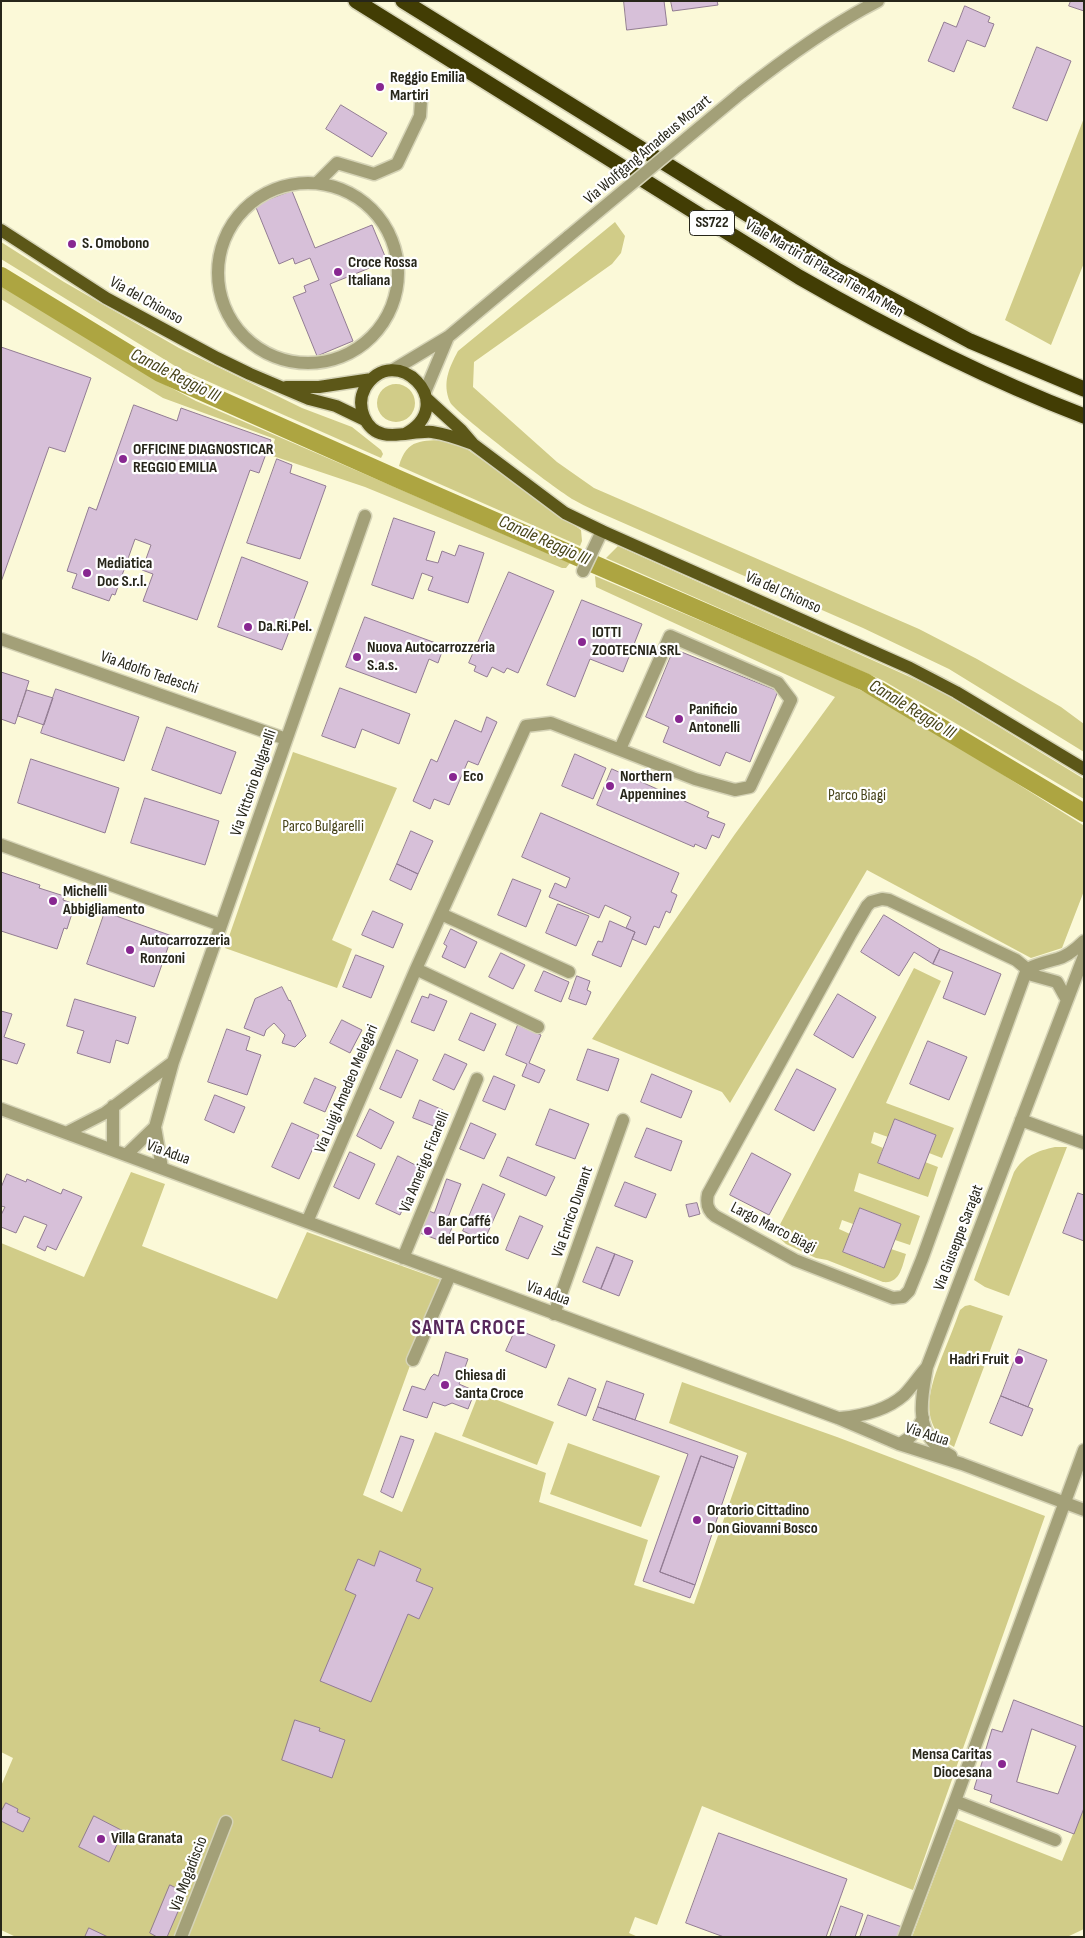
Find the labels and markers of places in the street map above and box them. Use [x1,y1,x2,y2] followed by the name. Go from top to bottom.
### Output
[390,68,465,106] place label: Reggio Emilia Martiri
[374,81,386,93] marker: Reggio Emilia Martiri
[82,234,149,254] place label: S. Omobono
[66,238,78,250] marker: S. Omobono
[348,253,417,291] place label: Croce Rossa Italiana
[332,266,344,278] marker: Croce Rossa Italiana
[133,440,274,478] place label: OFFICINE DIAGNOSTICAR REGGIO EMILIA
[117,453,129,465] marker: OFFICINE DIAGNOSTICAR REGGIO EMILIA
[97,554,152,592] place label: Mediatica Doc S.r.l.
[81,567,93,579] marker: Mediatica Doc S.r.l.
[258,617,312,637] place label: Da.Ri.Pel.
[242,621,254,633] marker: Da.Ri.Pel.
[592,623,681,661] place label: IOTTI ZOOTECNIA SRL
[576,636,588,648] marker: IOTTI ZOOTECNIA SRL
[367,638,495,676] place label: Nuova Autocarrozzeria S.a.s.
[351,651,363,663] marker: Nuova Autocarrozzeria S.a.s.
[689,700,740,738] place label: Panificio Antonelli
[673,713,685,725] marker: Panificio Antonelli
[463,767,484,787] place label: Eco
[620,767,686,805] place label: Northern Appennines
[447,771,459,783] marker: Eco
[604,780,616,792] marker: Northern Appennines
[63,882,145,920] place label: Michelli Abbigliamento
[47,895,59,907] marker: Michelli Abbigliamento
[140,931,230,969] place label: Autocarrozzeria Ronzoni
[124,944,136,956] marker: Autocarrozzeria Ronzoni
[438,1212,499,1250] place label: Bar Caffé del Portico
[422,1225,434,1237] marker: Bar Caffé del Portico
[949,1350,1009,1370] place label: Hadri Fruit
[1013,1354,1025,1366] marker: Hadri Fruit
[455,1366,524,1404] place label: Chiesa di Santa Croce
[439,1379,451,1391] marker: Chiesa di Santa Croce
[707,1501,818,1539] place label: Oratorio Cittadino Don Giovanni Bosco
[691,1514,703,1526] marker: Oratorio Cittadino Don Giovanni Bosco
[912,1745,992,1783] place label: Mensa Caritas Diocesana
[996,1758,1008,1770] marker: Mensa Caritas Diocesana
[111,1829,183,1849] place label: Villa Granata
[95,1833,107,1845] marker: Villa Granata

